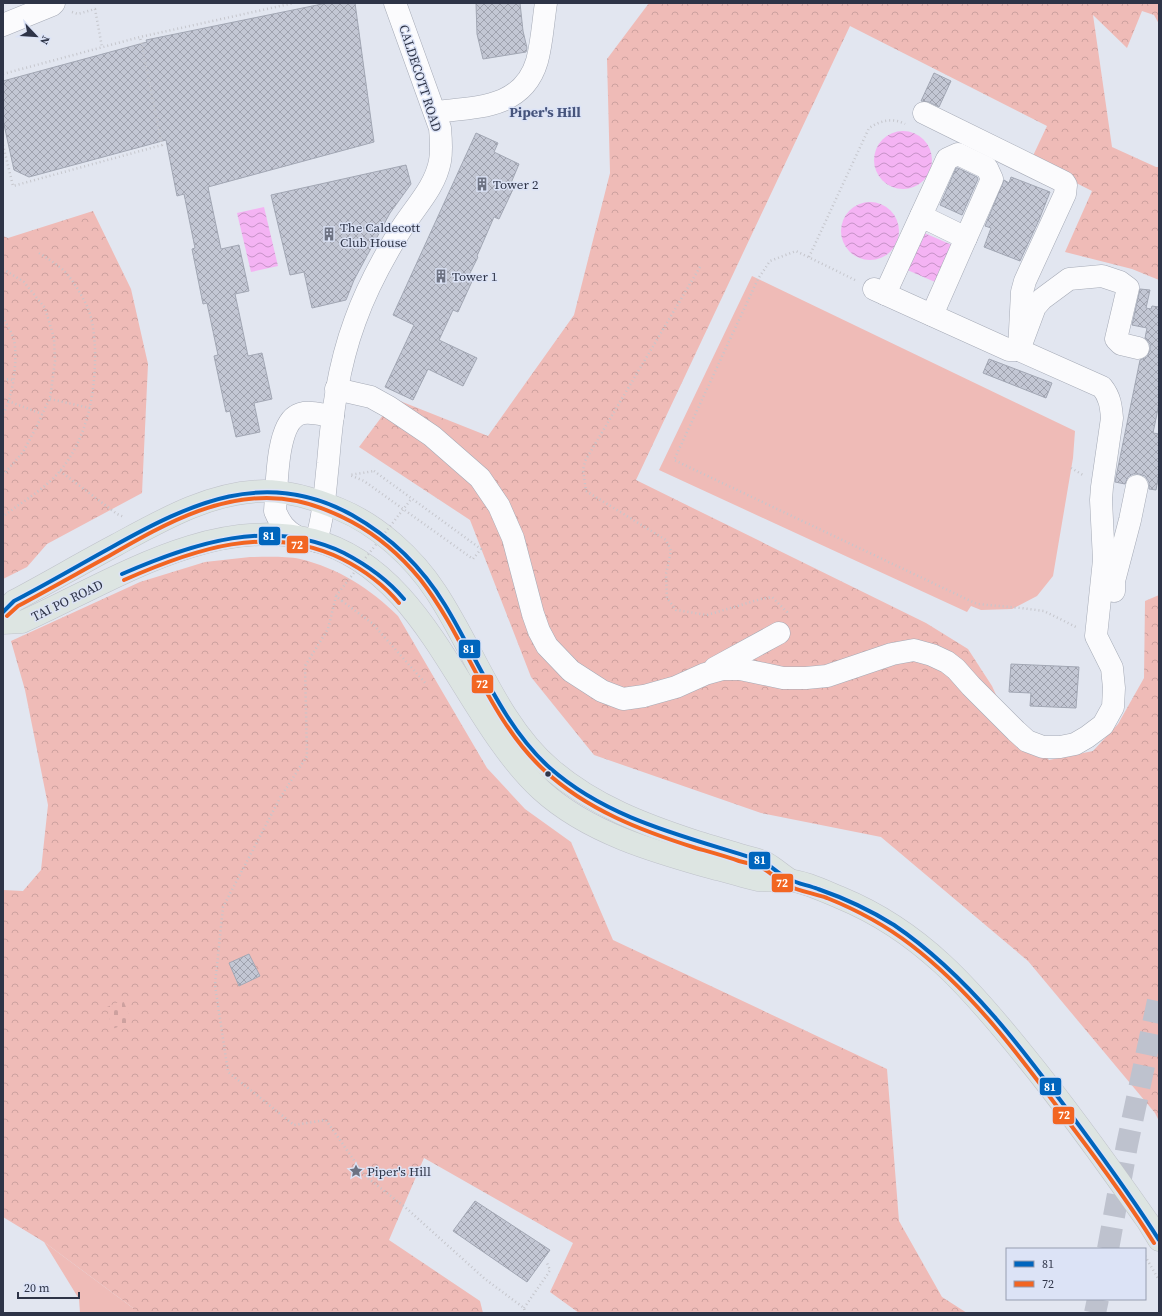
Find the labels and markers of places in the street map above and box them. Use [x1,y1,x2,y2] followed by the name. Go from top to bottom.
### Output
[474,176,490,192] building icon: Tower 2
[493,176,538,193] place label: Tower 2
[340,219,421,251] place label: The Caldecott Club House
[321,226,337,242] building icon: The Caldecott Club House
[433,268,449,284] building icon: Tower 1
[452,268,497,285] place label: Tower 1
[543,769,553,779] unlabelled marker
[348,1163,364,1179] place icon: Piper's Hill
[367,1163,431,1180] place label: Piper's Hill

